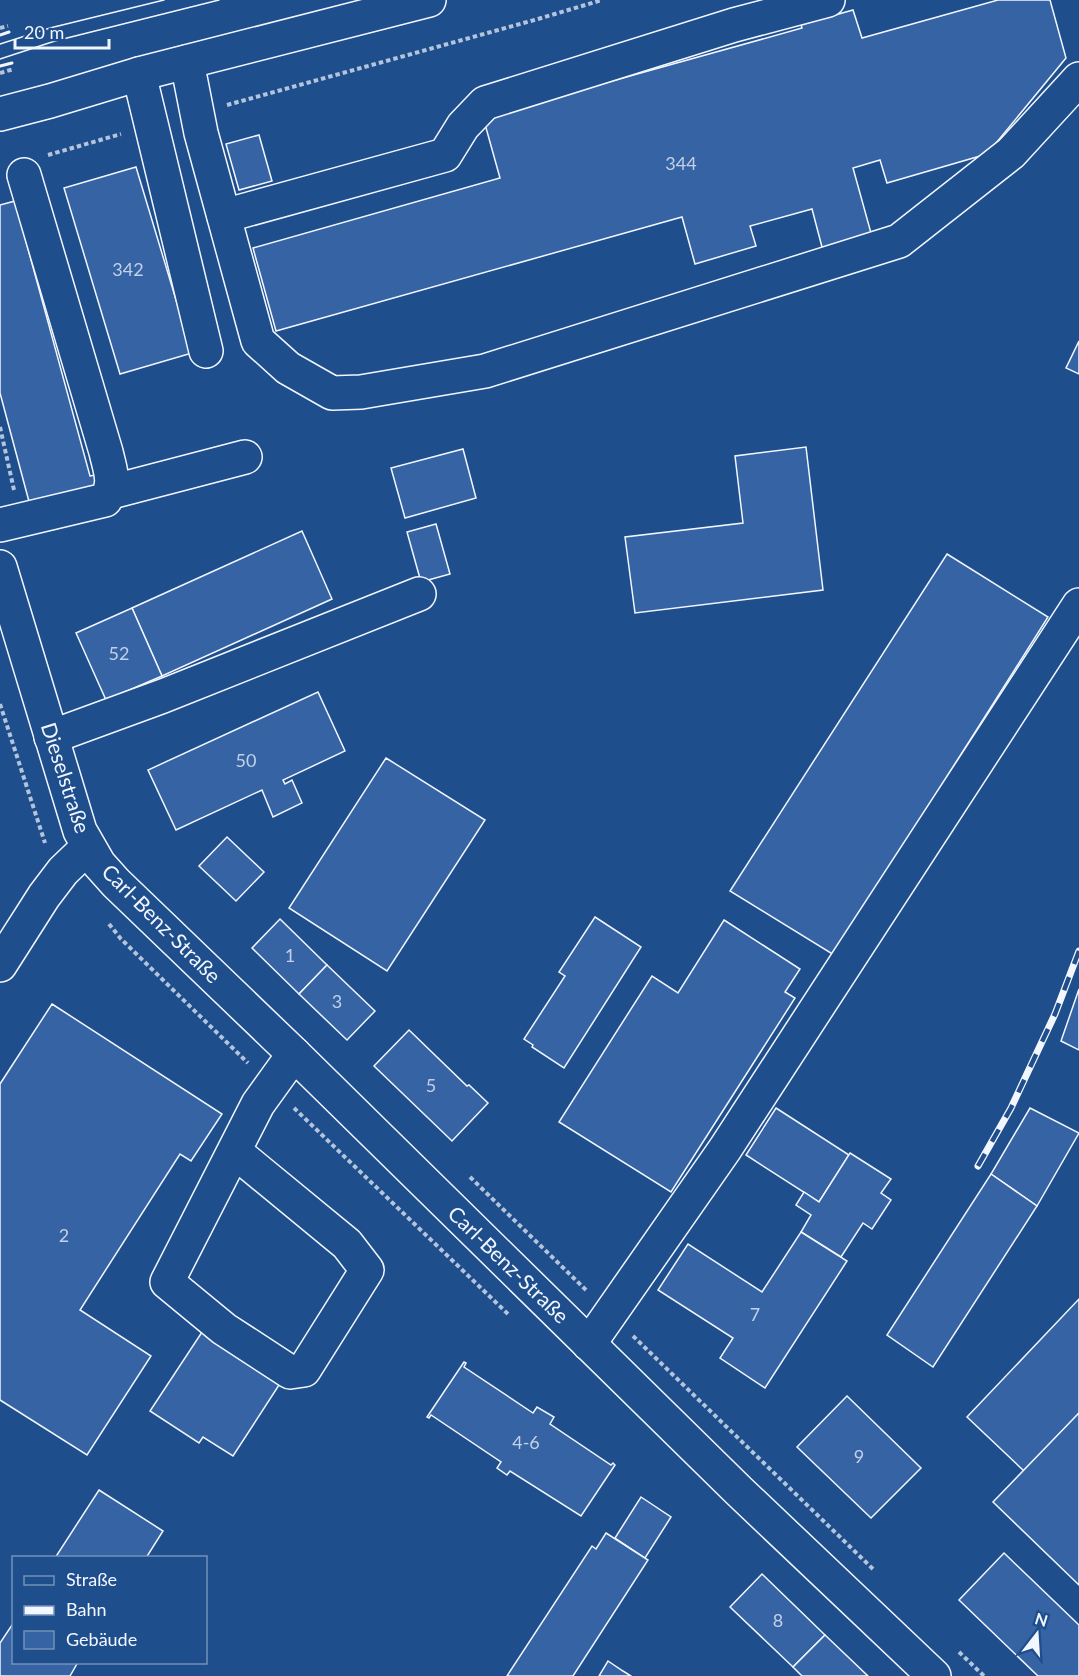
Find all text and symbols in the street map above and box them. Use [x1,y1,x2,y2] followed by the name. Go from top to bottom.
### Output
[15,12,110,50] scale bar
[24,21,64,43] text: 20 m
[665,152,697,174] house number: 344
[112,258,144,280] house number: 342
[109,642,129,664] house number: 52
[37,719,96,836] street label: Dieselstraße
[236,749,256,771] house number: 50
[97,858,227,988] street label: Carl-Benz-Straße
[285,944,295,966] house number: 1
[332,990,342,1012] house number: 3
[426,1074,436,1096] house number: 5
[444,1200,575,1328] street label: Carl-Benz-Straße
[59,1224,69,1246] house number: 2
[750,1303,760,1325] house number: 7
[512,1431,540,1453] house number: 4-6
[854,1445,864,1467] house number: 9
[12,1556,207,1664] legend
[66,1568,117,1590] text: Straße
[66,1598,107,1620] text: Bahn
[1007,1604,1067,1664] north arrow
[1033,1608,1050,1630] text: N
[773,1609,783,1631] house number: 8
[66,1628,137,1650] text: Gebäude

